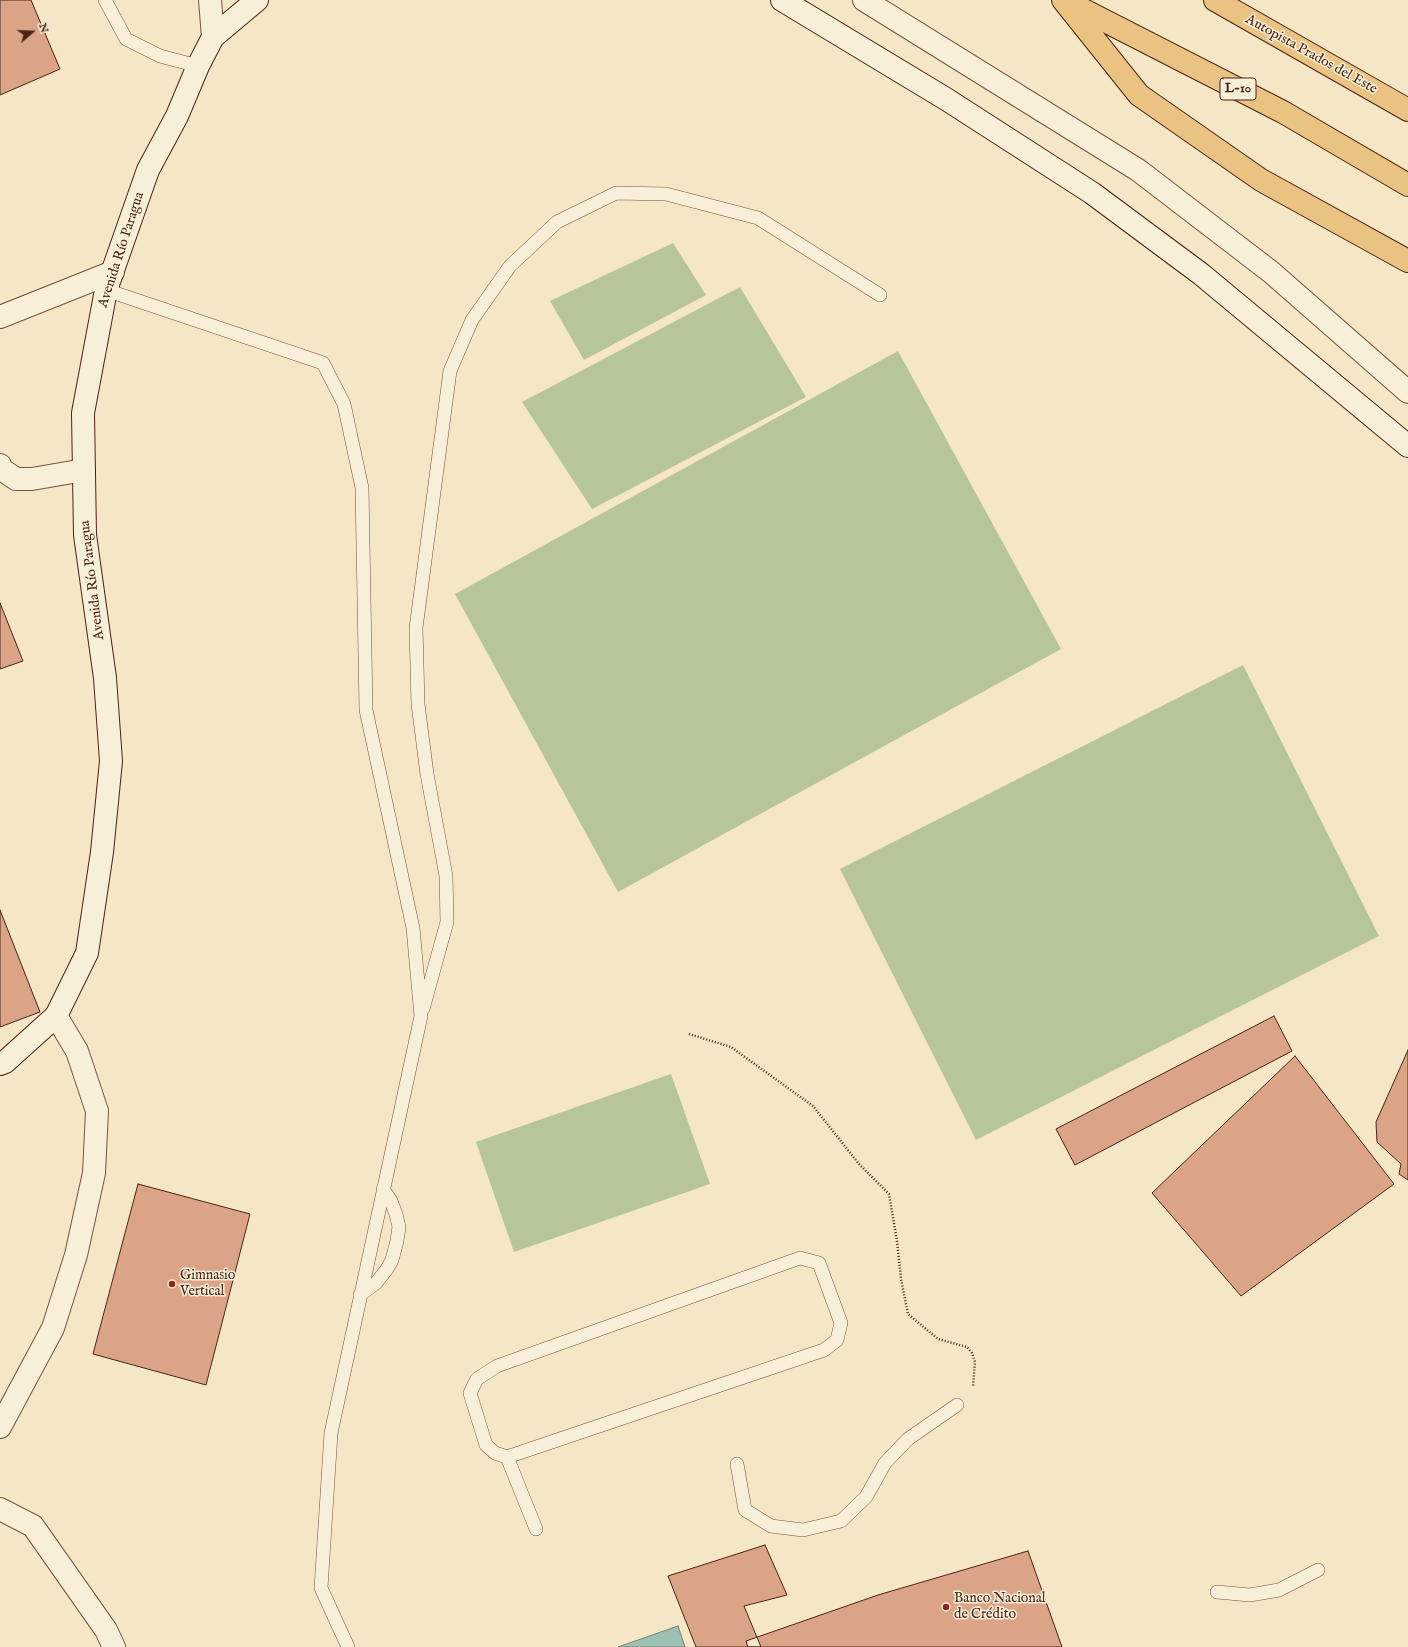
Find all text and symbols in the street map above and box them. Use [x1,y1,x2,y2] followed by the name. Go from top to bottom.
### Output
[12,12,52,52] north arrow
[1242,12,1380,98] street label: Autopista Prados del Este
[35,21,52,35] text: N
[1220,78,1256,100] road number: L-10
[95,190,149,310] street label: Avenida Río Paragua
[77,519,109,641] street label: Avenida Río Paragua
[180,1268,235,1300] place label: Gimnasio Vertical
[167,1279,177,1289] marker: Gimnasio Vertical
[954,1591,1046,1624] place label: Banco Nacional de Crédito
[941,1602,951,1612] marker: Banco Nacional de Crédito

